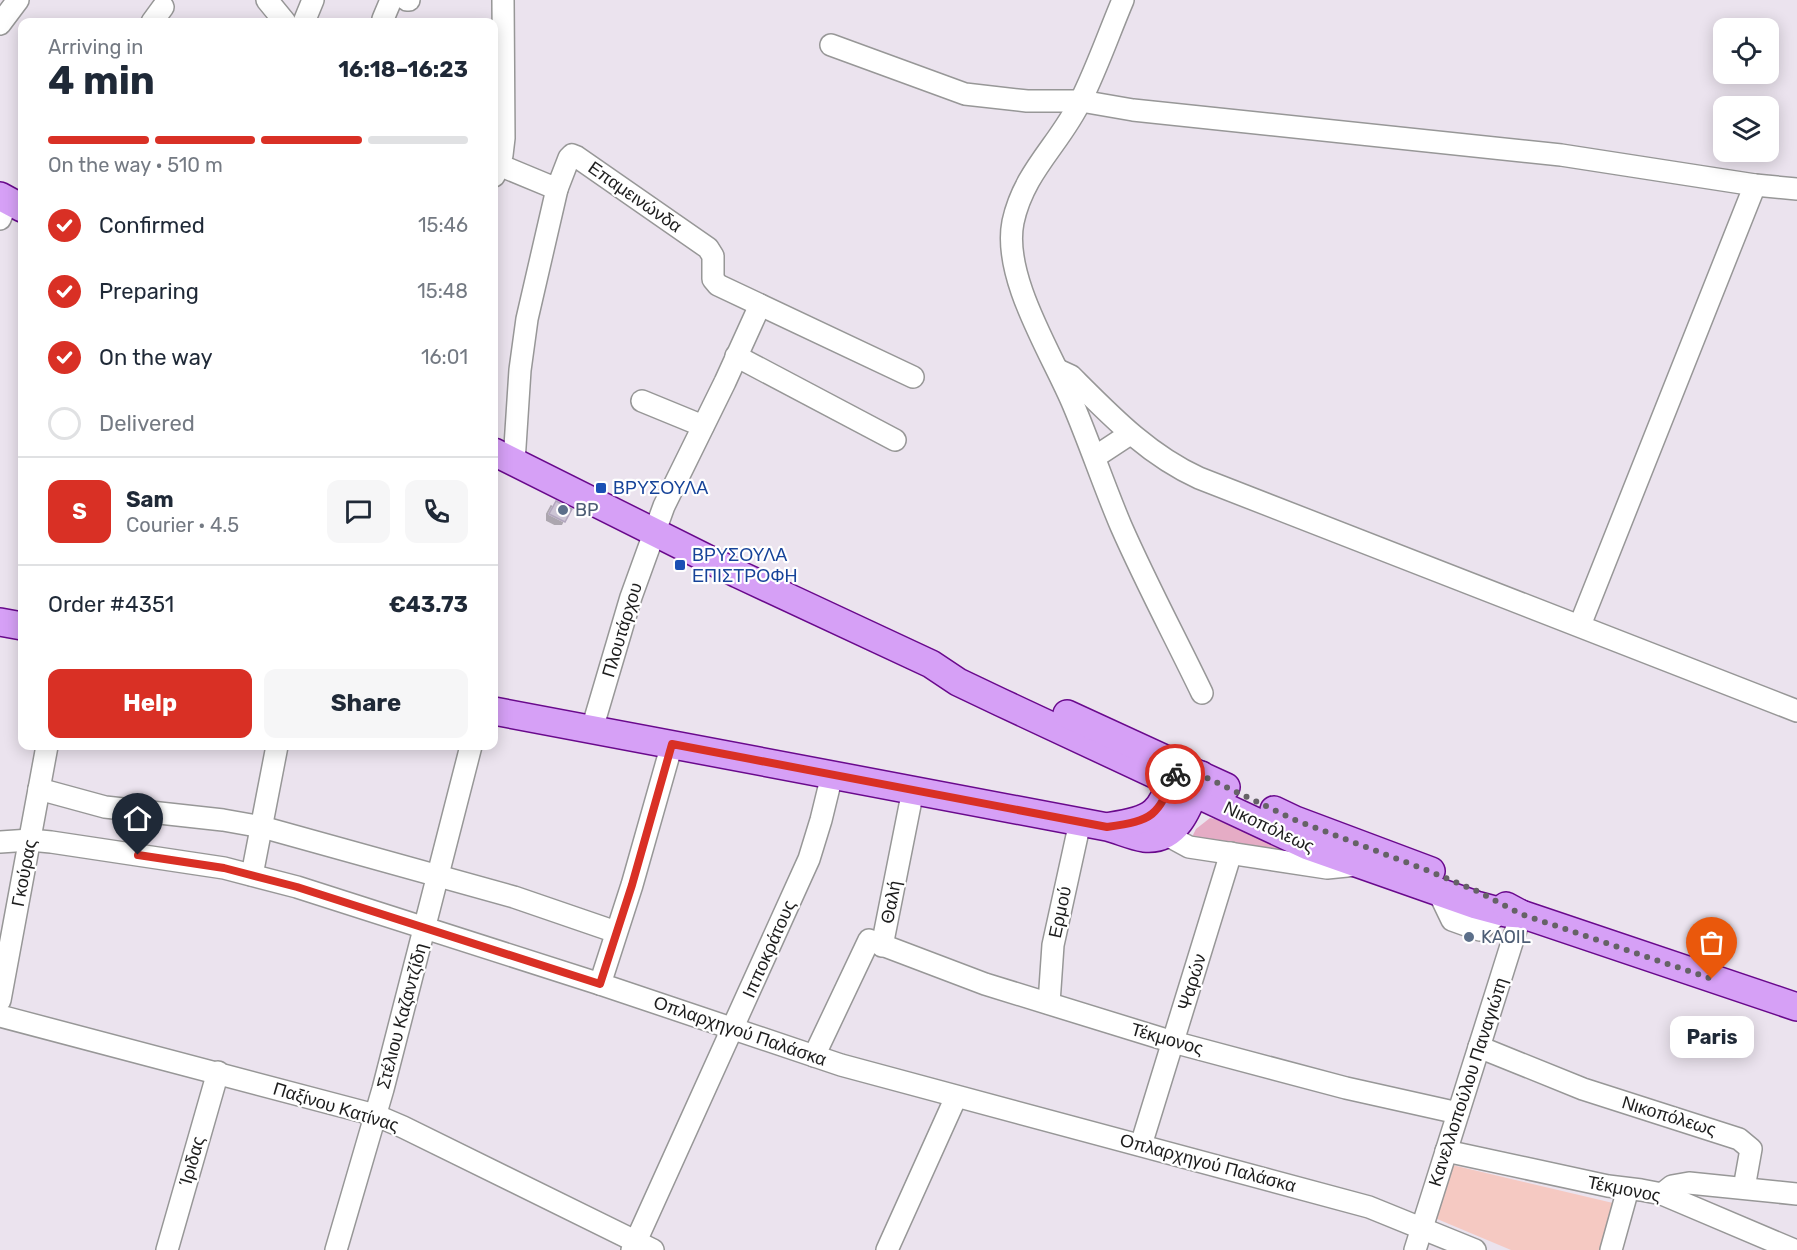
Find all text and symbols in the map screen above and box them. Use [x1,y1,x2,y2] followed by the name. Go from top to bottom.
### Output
[1713,18,1779,162] map controls
[1713,18,1779,84] button: locate
[48,35,143,59] text: Arriving in
[338,56,468,83] text: 16:18–16:23
[48,58,155,104] text: 4 min
[1713,96,1779,162] button: layers
[48,153,223,177] text: On the way · 510 m
[584,157,686,237] street label: Επαμεινώνδα
[48,209,81,242] icon: check
[99,212,205,239] text: Confirmed
[418,213,468,237] text: 15:46
[48,275,81,308] icon: check
[99,278,199,305] text: Preparing
[417,279,468,303] text: 15:48
[48,341,81,374] icon: check
[99,344,213,371] text: On the way
[421,345,468,369] text: 16:01
[99,410,195,437] text: Delivered
[613,477,708,499] place label: ΒΡΥΣΟΥΛΑ
[327,480,390,543] button: chat
[405,480,468,543] button: phone
[594,481,608,495] marker: ΒΡΥΣΟΥΛΑ
[126,486,174,513] text: Sam
[72,498,87,525] text: S
[575,499,599,521] place label: BP
[556,503,570,517] marker: BP
[126,513,239,537] text: Courier · 4.5
[692,544,798,587] place label: ΒΡΥΣΟΥΛΑ ΕΠΙΣΤΡΟΦΗ
[673,558,687,572] marker: ΒΡΥΣΟΥΛΑ ΕΠΙΣΤΡΟΦΗ
[597,580,647,680] street label: Πλουτάρχου
[48,591,174,618] text: Order #4351
[389,591,468,618] text: €43.73
[48,669,252,738] button: Help
[264,669,468,738] button: Share
[1145,744,1205,804] courier
[1159,758,1192,791] icon: bike
[112,793,163,855] pin
[1220,796,1318,858] street label: Νικοπόλεως
[121,802,154,835] icon: home
[7,837,41,908] street label: Γκούρας
[876,879,906,925] street label: Θαλή
[1044,884,1076,940] street label: Ερμού
[738,896,800,1001] street label: Ιπποκράτους
[1686,917,1737,979] pin
[1481,926,1531,948] place label: KAOIL
[1695,926,1728,959] icon: bag
[1462,930,1476,944] marker: KAOIL
[372,941,432,1091] street label: Στέλιου Καζαντζίδη
[1173,951,1211,1013] street label: Ψαρών
[1424,975,1512,1189] street label: Κανελλοπούλου Παναγιώτη
[651,991,829,1071] street label: Οπλαρχηγού Παλάσκα
[1670,1015,1754,1057] callout: Paris
[1128,1018,1206,1060] street label: Τέκμονος
[1687,1025,1737,1049] text: Paris
[271,1077,402,1137] street label: Παξίνου Κατίνας
[1619,1091,1719,1141] street label: Νικοπόλεως
[1118,1129,1298,1197] street label: Οπλαρχηγού Παλάσκα
[174,1134,210,1189] street label: Ίριδας
[1586,1171,1663,1207] street label: Τέκμονος

